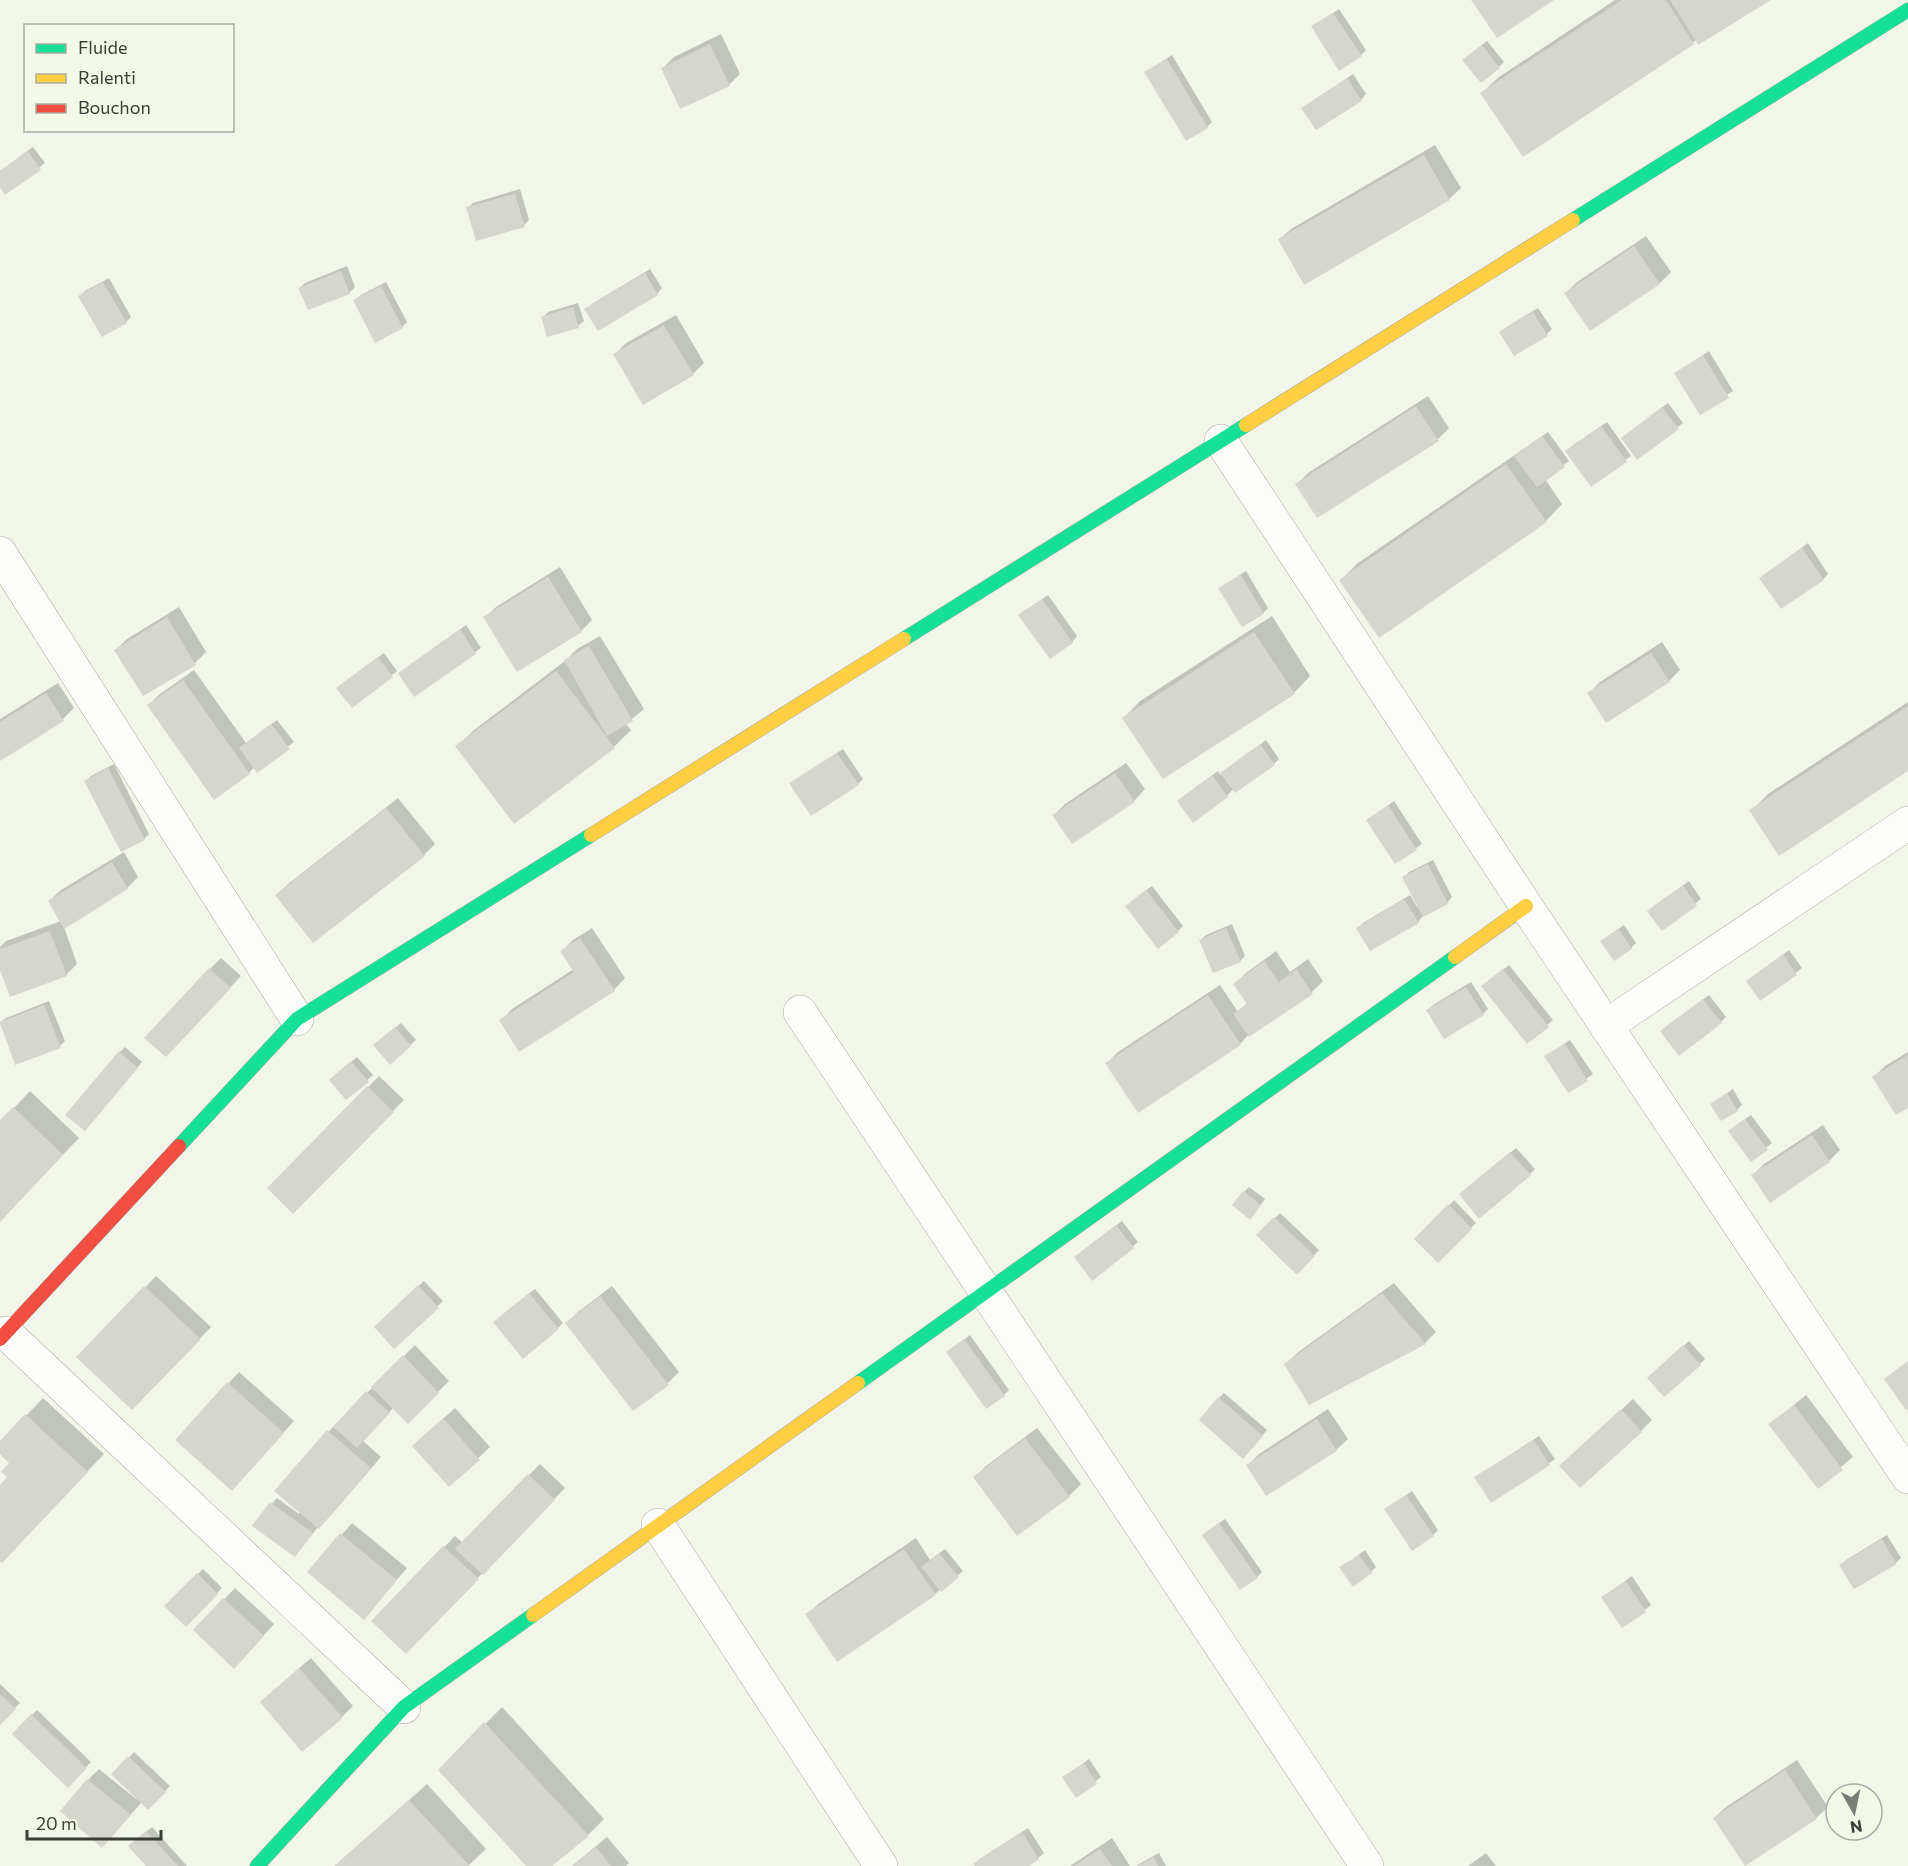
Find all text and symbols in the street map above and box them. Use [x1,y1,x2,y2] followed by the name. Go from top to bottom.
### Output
[24,24,234,132] legend
[78,36,127,58] text: Fluide
[78,66,136,88] text: Ralenti
[78,96,151,118] text: Bouchon
[1824,1782,1884,1842] north arrow
[27,1803,160,1841] scale bar
[36,1812,77,1834] text: 20 m
[1849,1817,1864,1838] text: N

